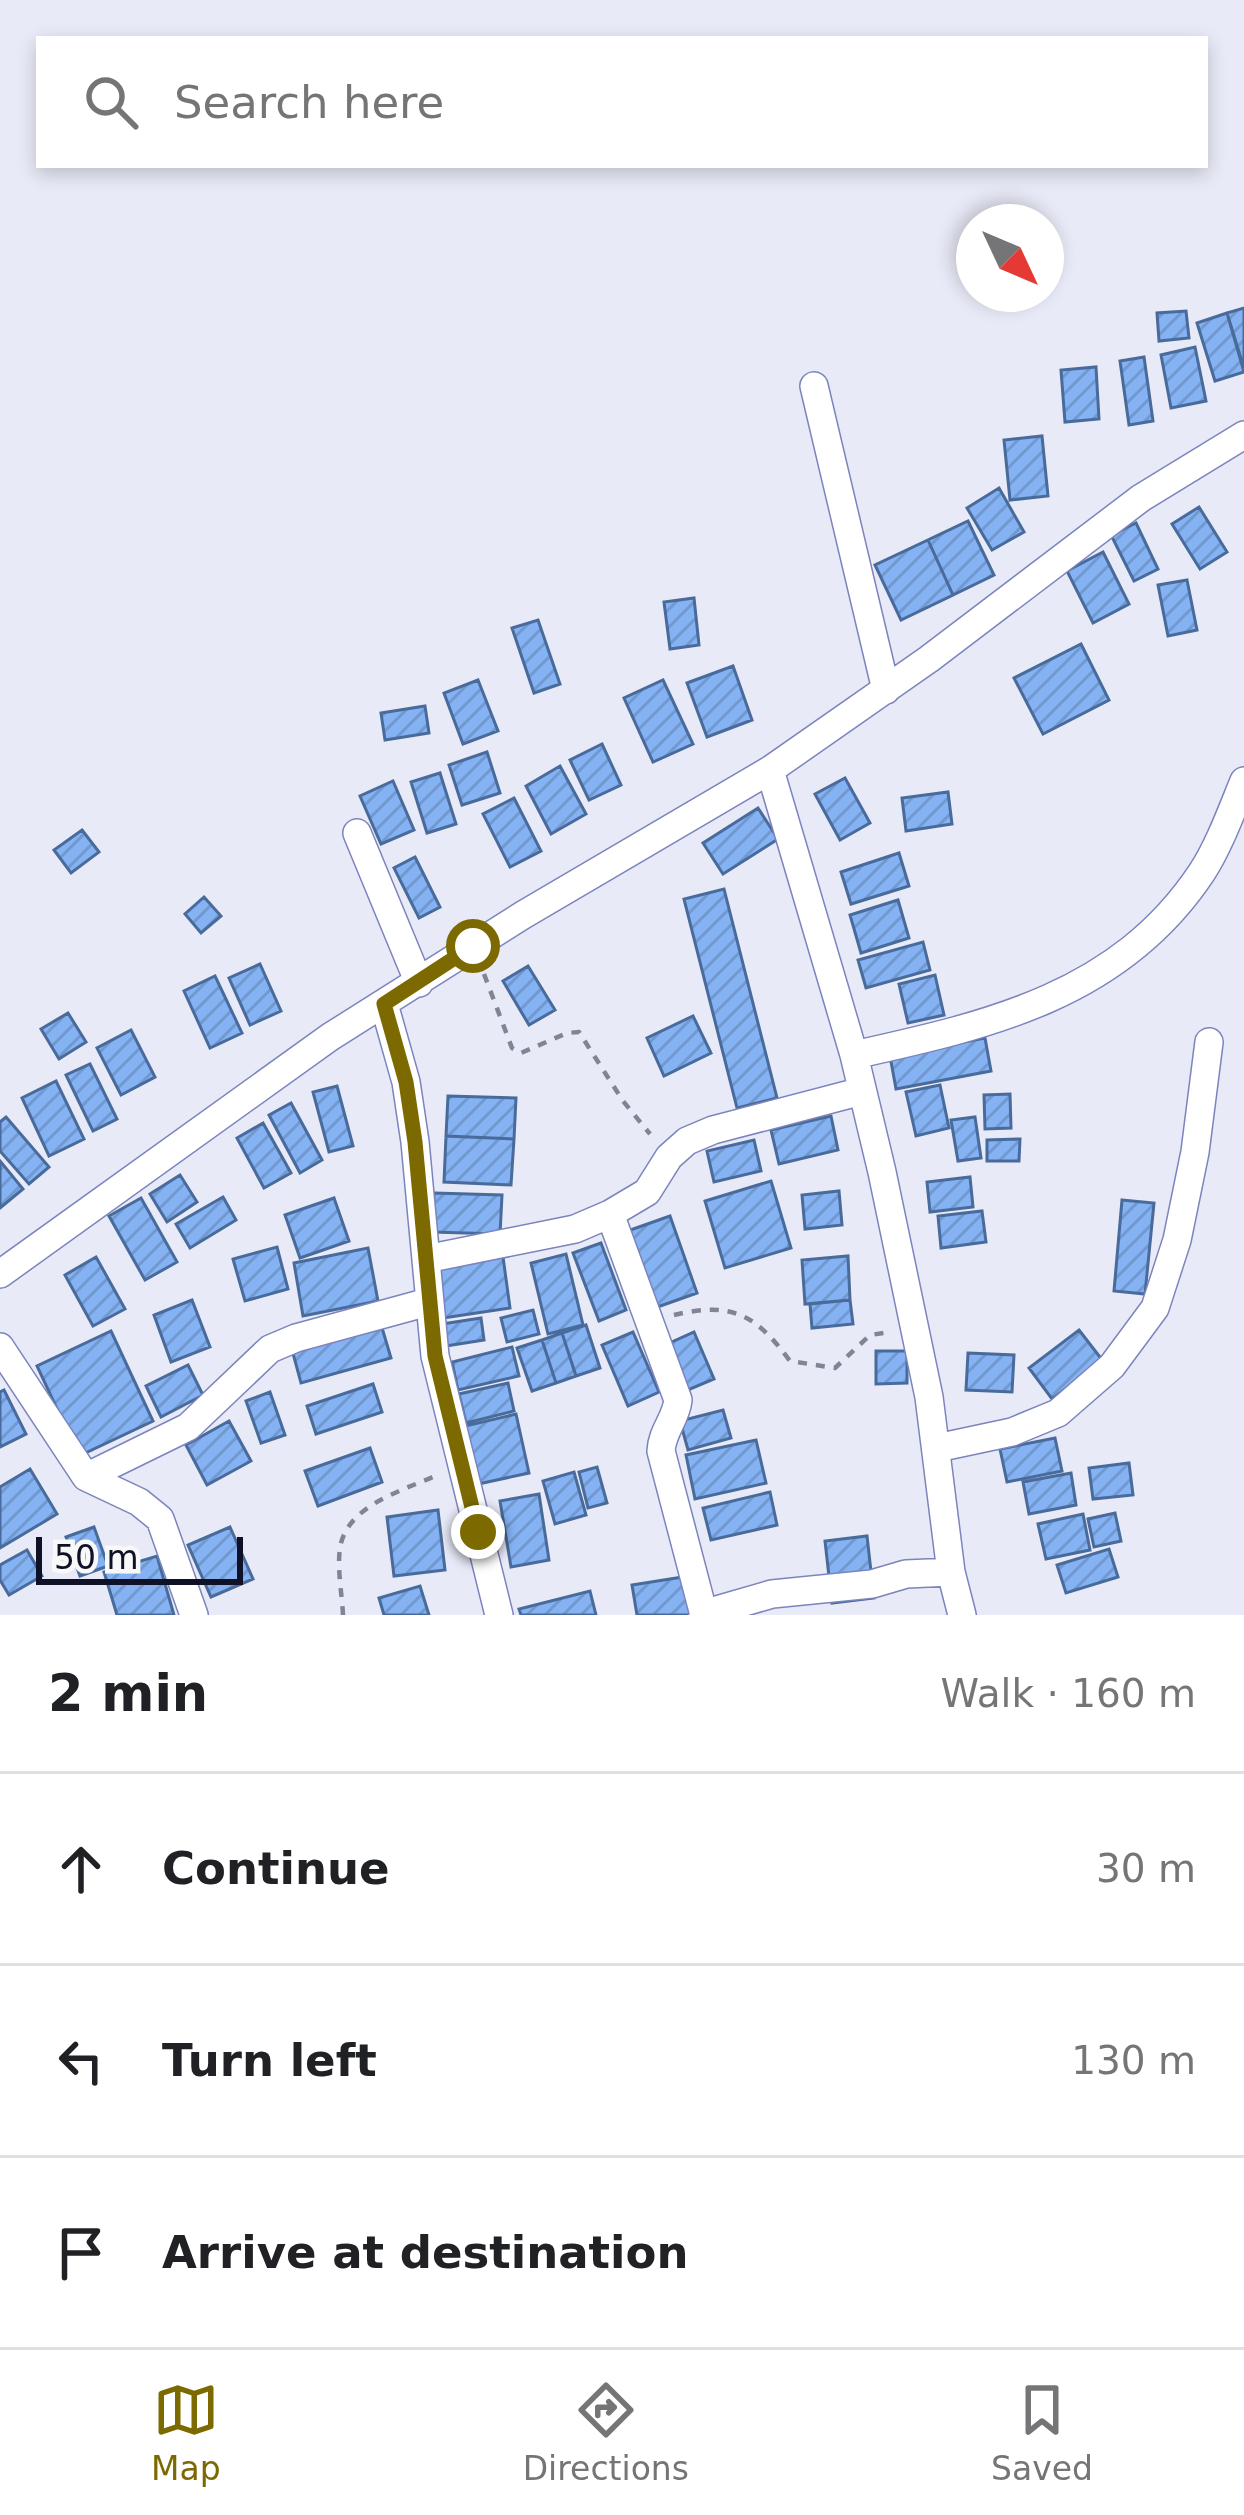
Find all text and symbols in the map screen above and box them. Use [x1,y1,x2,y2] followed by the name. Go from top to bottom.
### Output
[36,36,1208,168] search box
[78,69,144,135] icon: search
[174,76,444,129] text: Search here
[956,204,1064,312] north arrow
[446,919,500,973] route start
[451,1505,505,1559] route end
[36,1531,243,1584] scale bar
[54,1538,139,1577] text: 50 m
[48,1664,208,1723] text: 2 min
[941,1671,1196,1716] text: Walk · 160 m
[48,1836,114,1902] icon: ahead
[162,1842,390,1895] text: Continue
[1096,1846,1196,1891] text: 30 m
[48,2028,114,2094] icon: left
[162,2034,377,2087] text: Turn left
[1071,2038,1196,2083] text: 130 m
[48,2220,114,2286] icon: arrive
[162,2226,688,2279] text: Arrive at destination
[151,2377,221,2488] tab: Map
[523,2377,689,2488] tab: Directions
[991,2377,1093,2488] tab: Saved

